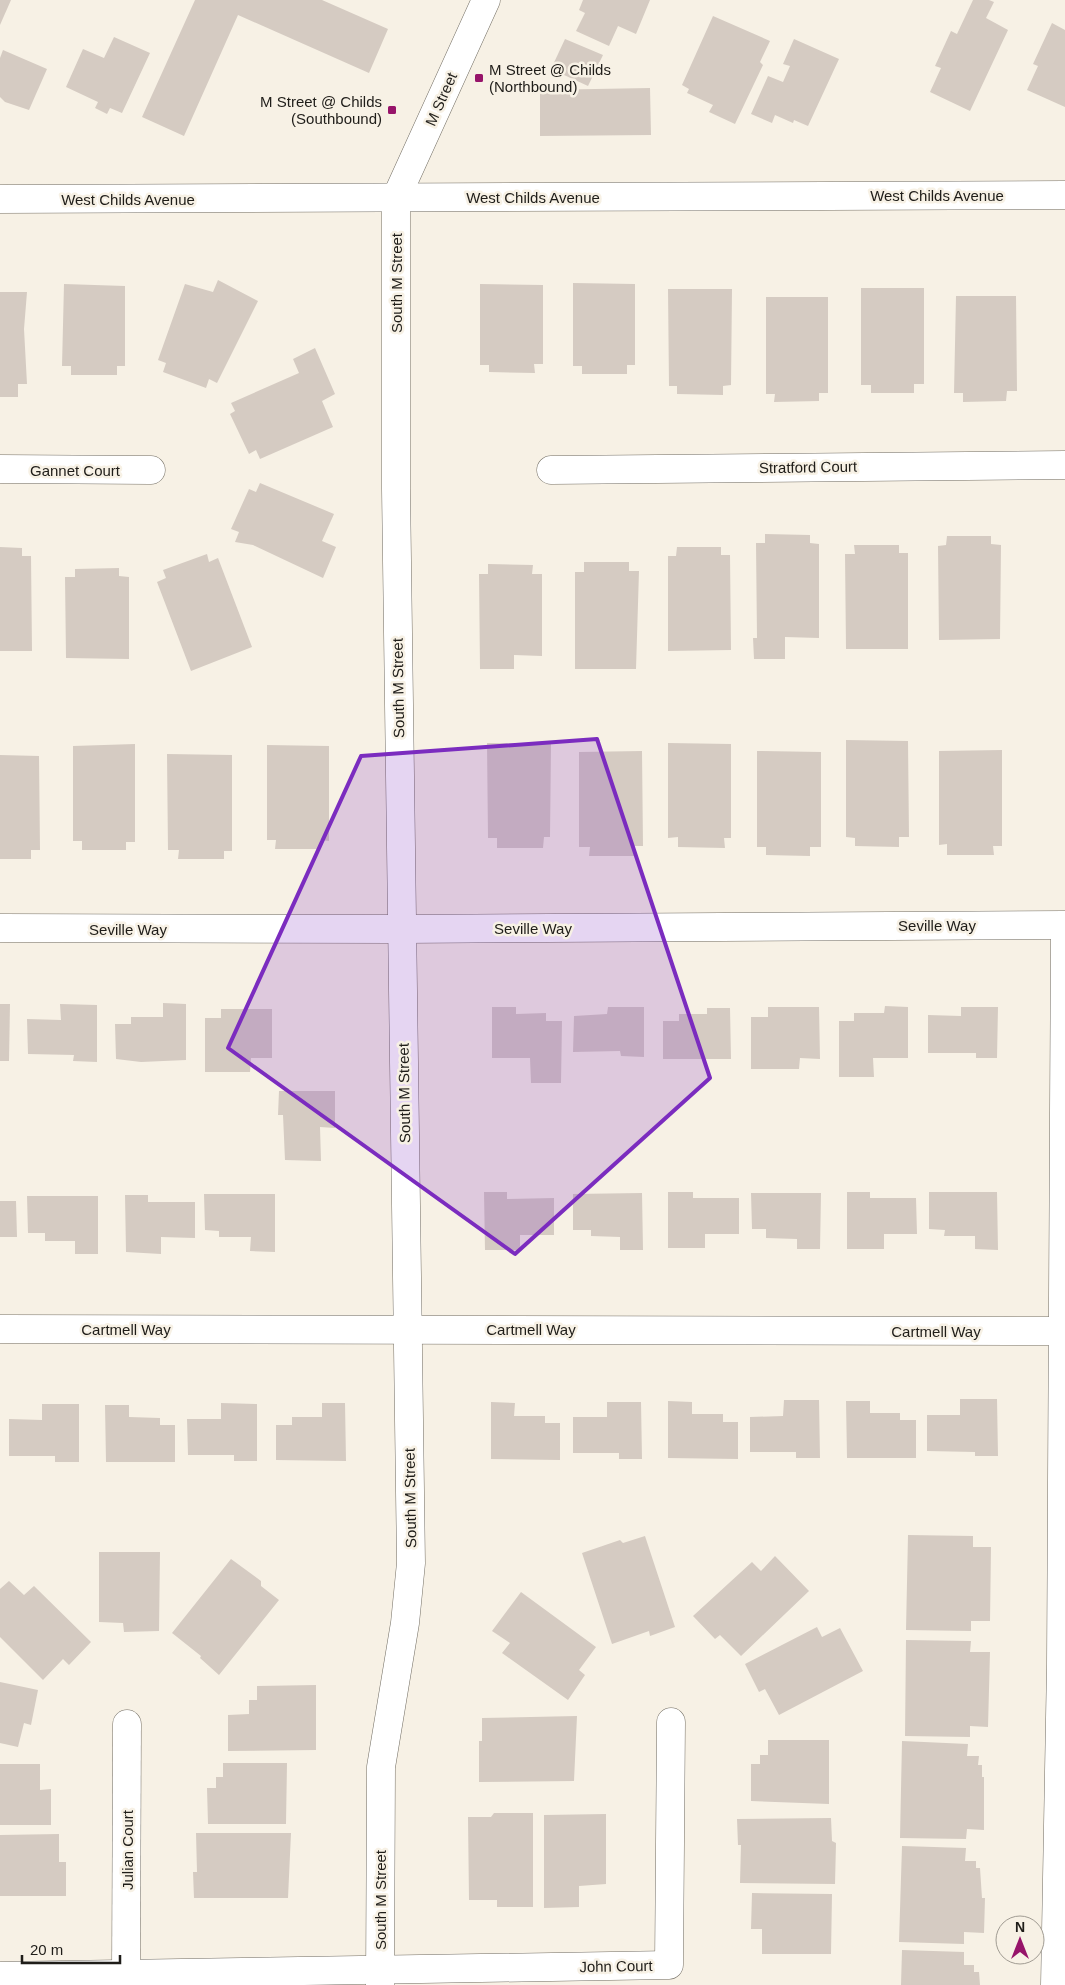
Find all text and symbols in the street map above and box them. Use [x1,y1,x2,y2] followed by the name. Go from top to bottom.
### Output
[489,61,611,95] place label: M Street @ Childs (Northbound)
[422,69,461,128] street label: M Street
[473,72,485,84] marker: M Street @ Childs (Northbound)
[260,93,382,127] place label: M Street @ Childs (Southbound)
[386,104,398,116] marker: M Street @ Childs (Southbound)
[870,187,1004,204] street label: West Childs Avenue
[466,189,600,206] street label: West Childs Avenue
[61,191,195,208] street label: West Childs Avenue
[388,232,405,333] street label: South M Street
[759,458,858,476] street label: Stratford Court
[30,462,121,479] street label: Gannet Court
[389,637,407,738] street label: South M Street
[898,917,976,934] street label: Seville Way
[494,920,572,937] street label: Seville Way
[89,921,167,938] street label: Seville Way
[395,1042,413,1143] street label: South M Street
[81,1321,171,1338] street label: Cartmell Way
[486,1321,576,1338] street label: Cartmell Way
[891,1323,981,1340] street label: Cartmell Way
[401,1447,419,1548] street label: South M Street
[119,1809,136,1890] street label: Julian Court
[372,1849,389,1950] street label: South M Street
[995,1915,1045,1965] north arrow
[1015,1919,1025,1935] text: N
[22,1932,120,1964] scale bar
[30,1941,63,1958] text: 20 m
[579,1957,654,1975] street label: John Court

